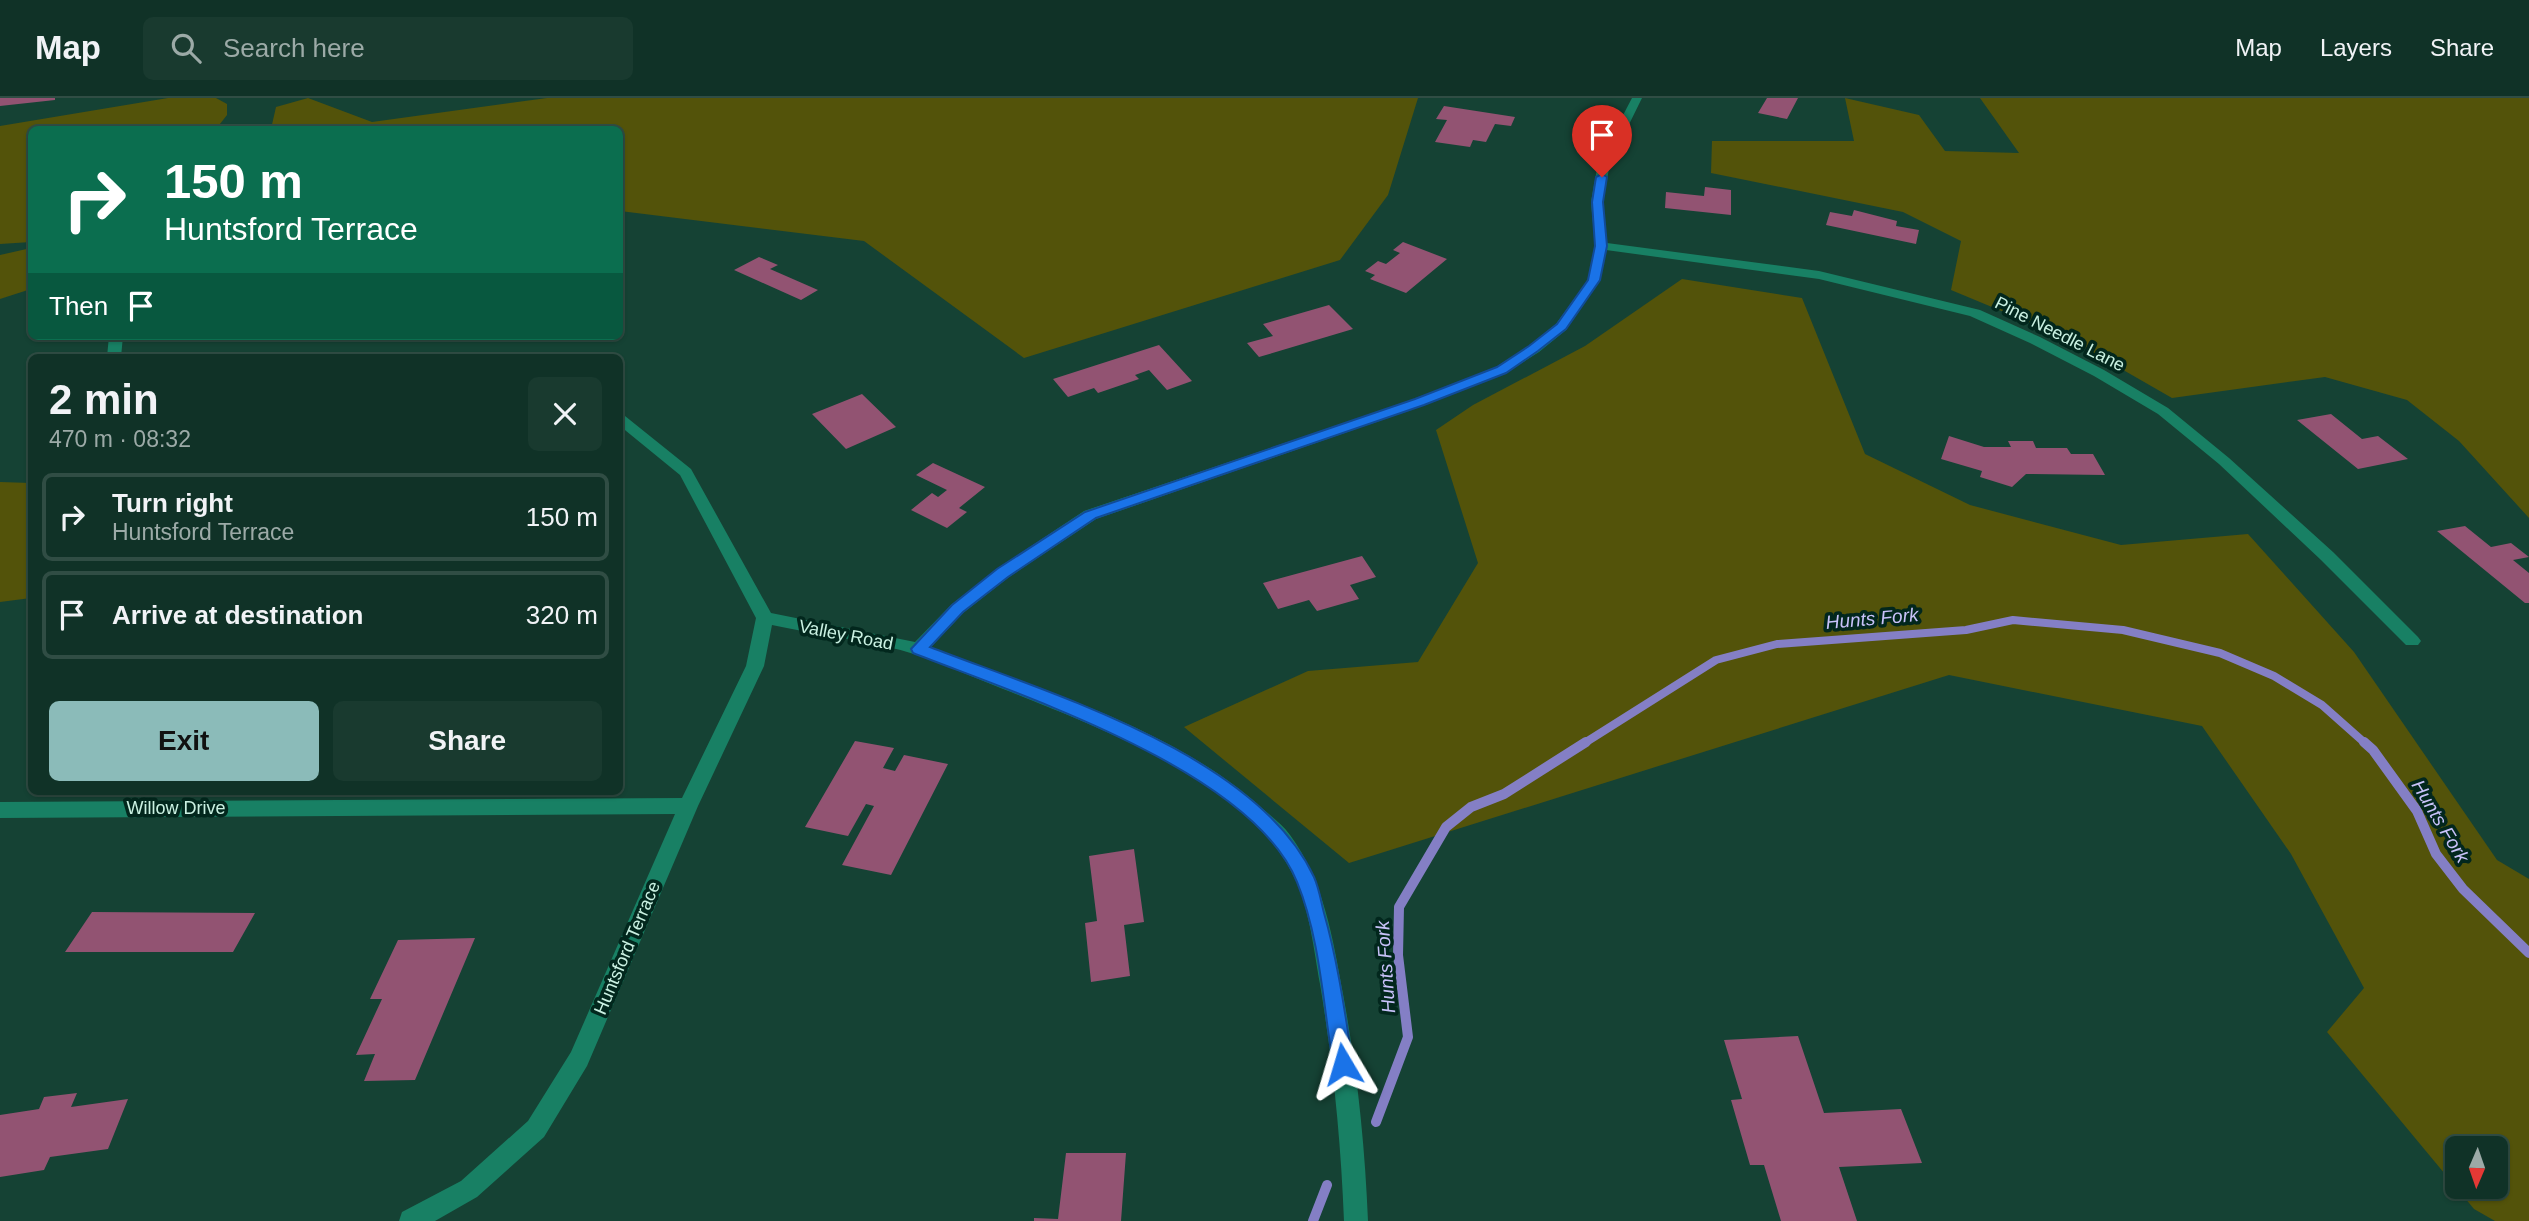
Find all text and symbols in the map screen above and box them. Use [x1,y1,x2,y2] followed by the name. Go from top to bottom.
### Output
[143,17,633,80] search box
[35,29,101,66] text: Map
[167,29,205,67] icon: search
[223,33,365,63] text: Search here
[2235,34,2282,61] text: Map
[2320,34,2392,61] text: Layers
[2430,34,2494,61] text: Share
[1572,105,1632,177] pin
[1583,116,1621,154] icon: arrive
[49,154,140,245] icon: right
[164,154,303,208] text: 150 m
[164,211,418,247] text: Huntsford Terrace
[122,287,160,325] icon: arrive
[49,291,108,321] text: Then
[1992,293,2128,375] street label: Pine Needle Lane
[49,376,159,423] text: 2 min
[528,377,602,451] button: close
[49,426,191,452] text: 470 m · 08:32
[112,488,233,518] text: Turn right
[53,498,91,536] icon: right
[526,502,598,532] text: 150 m
[112,519,294,545] text: Huntsford Terrace
[53,596,91,634] icon: arrive
[112,600,363,630] text: Arrive at destination
[526,600,598,630] text: 320 m
[1825,604,1921,633] water label: Hunts Fork
[797,616,895,654] street label: Valley Road
[49,701,319,781] button: Exit
[333,701,602,781] button: Share
[2408,776,2474,868] water label: Hunts Fork
[127,798,226,818] street label: Willow Drive
[590,878,664,1018] street label: Huntsford Terrace
[1372,918,1399,1014] water label: Hunts Fork
[1306,1027,1380,1101] position arrow
[2445,1136,2508,1199] north arrow
[2445,1136,2508,1199] map controls

